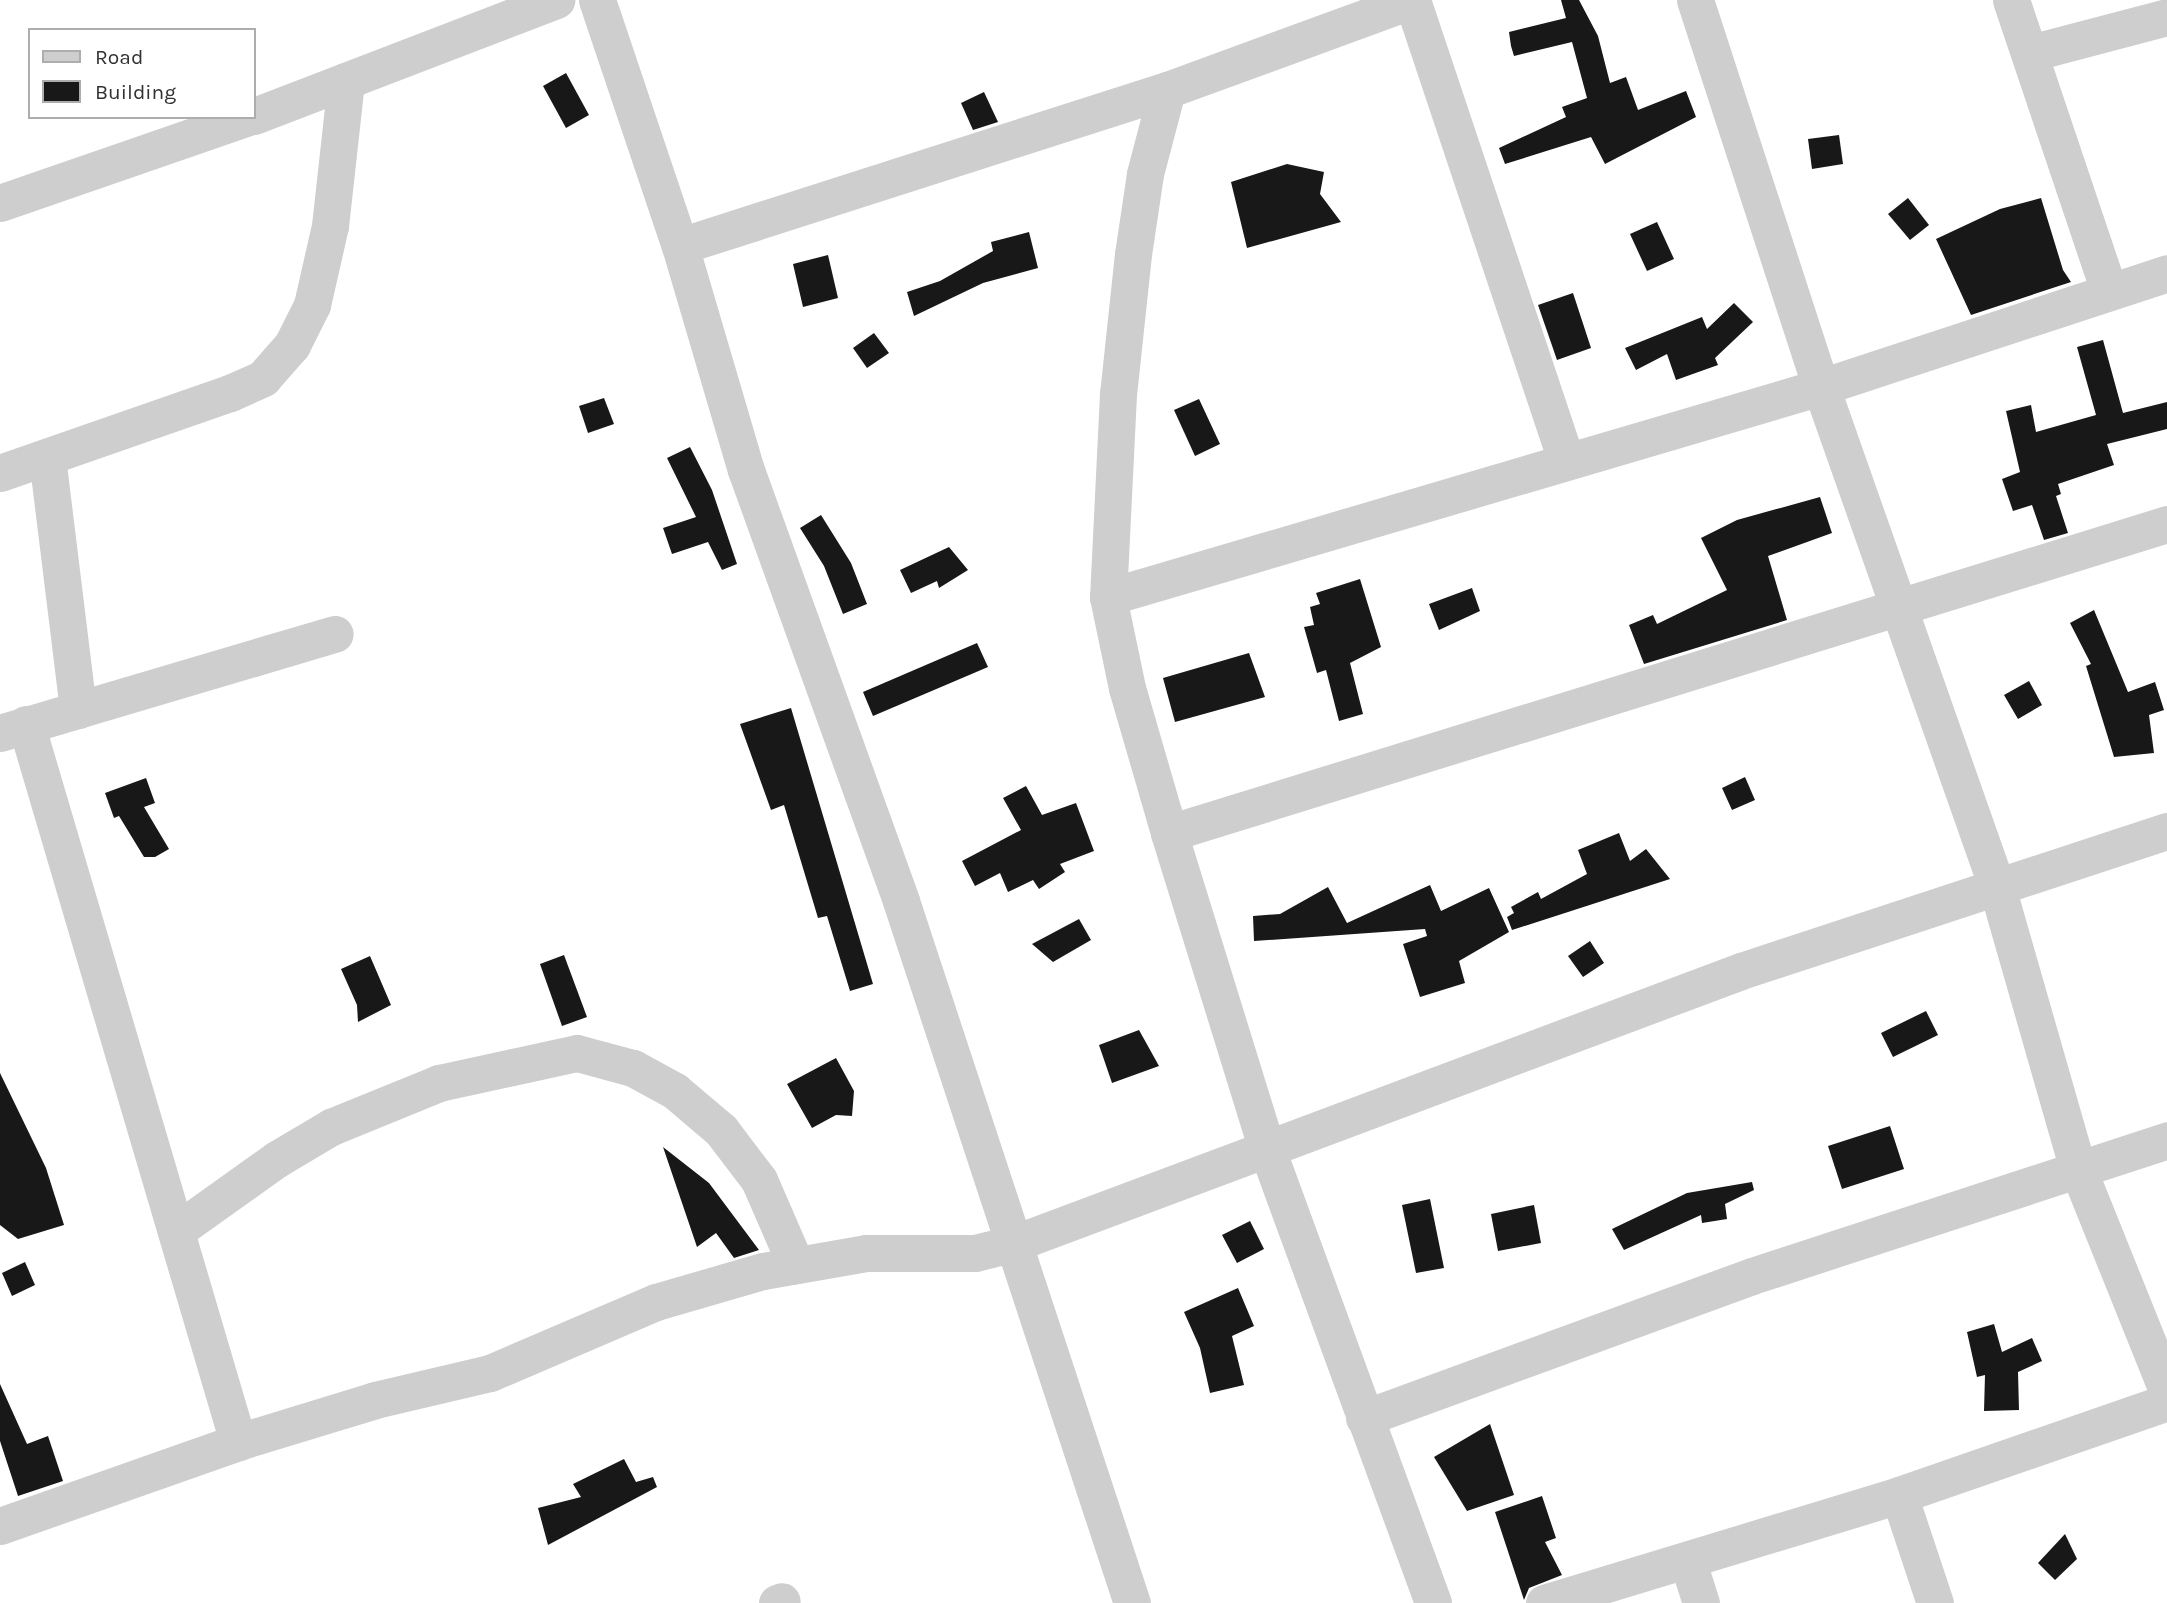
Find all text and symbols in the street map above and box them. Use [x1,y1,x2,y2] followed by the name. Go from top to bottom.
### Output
[28,28,256,119] legend
[95,45,143,69] text: Road
[95,80,176,104] text: Building

